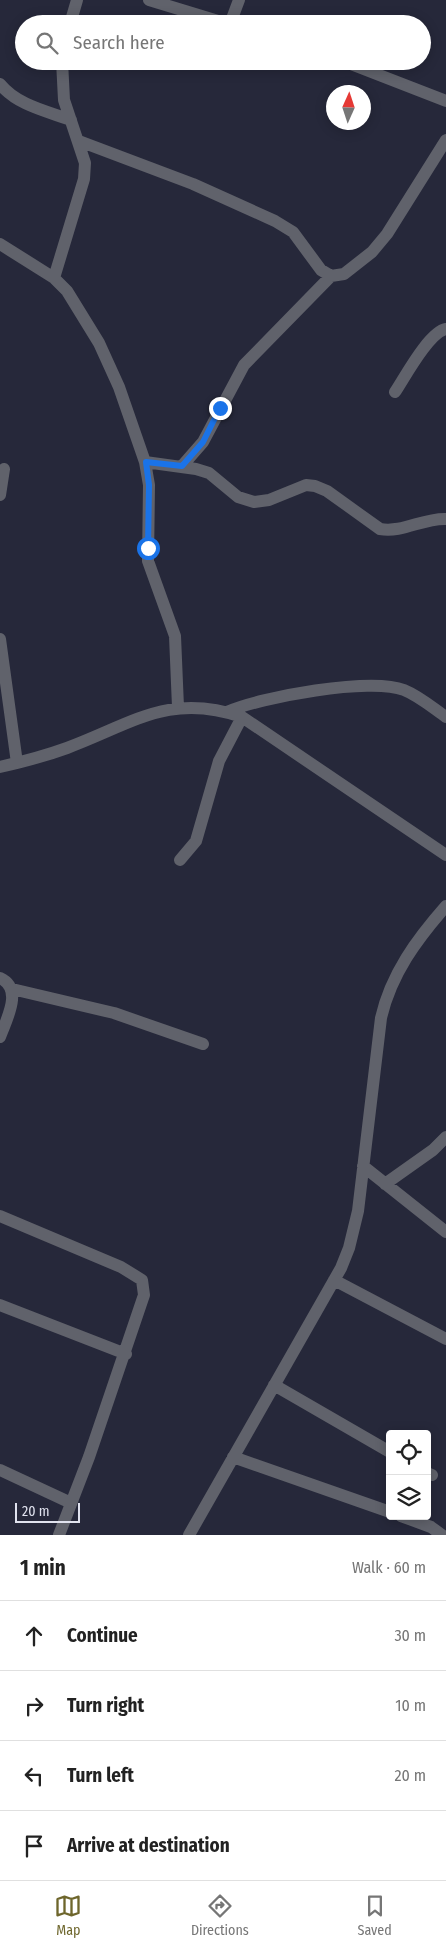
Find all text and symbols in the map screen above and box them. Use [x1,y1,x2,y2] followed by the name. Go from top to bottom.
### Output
[15,15,431,70] search box
[33,29,61,57] icon: search
[73,31,165,54] text: Search here
[326,85,371,130] north arrow
[209,397,232,420] route end
[137,537,160,560] route start
[386,1430,431,1520] map controls
[386,1430,431,1475] button: locate
[386,1475,431,1520] button: layers
[15,1500,80,1523] scale bar
[22,1503,50,1520] text: 20 m
[20,1555,66,1581] text: 1 min
[352,1558,426,1577] text: Walk · 60 m
[20,1622,48,1650] icon: ahead
[67,1624,138,1647] text: Continue
[394,1626,426,1645] text: 30 m
[20,1692,48,1720] icon: right
[67,1694,144,1717] text: Turn right
[395,1696,426,1715] text: 10 m
[20,1762,48,1790] icon: left
[67,1764,134,1787] text: Turn left
[395,1766,426,1785] text: 20 m
[20,1832,48,1860] icon: arrive
[67,1834,230,1857] text: Arrive at destination
[54,1892,82,1939] tab: Map
[191,1892,249,1939] tab: Directions
[357,1892,392,1939] tab: Saved

